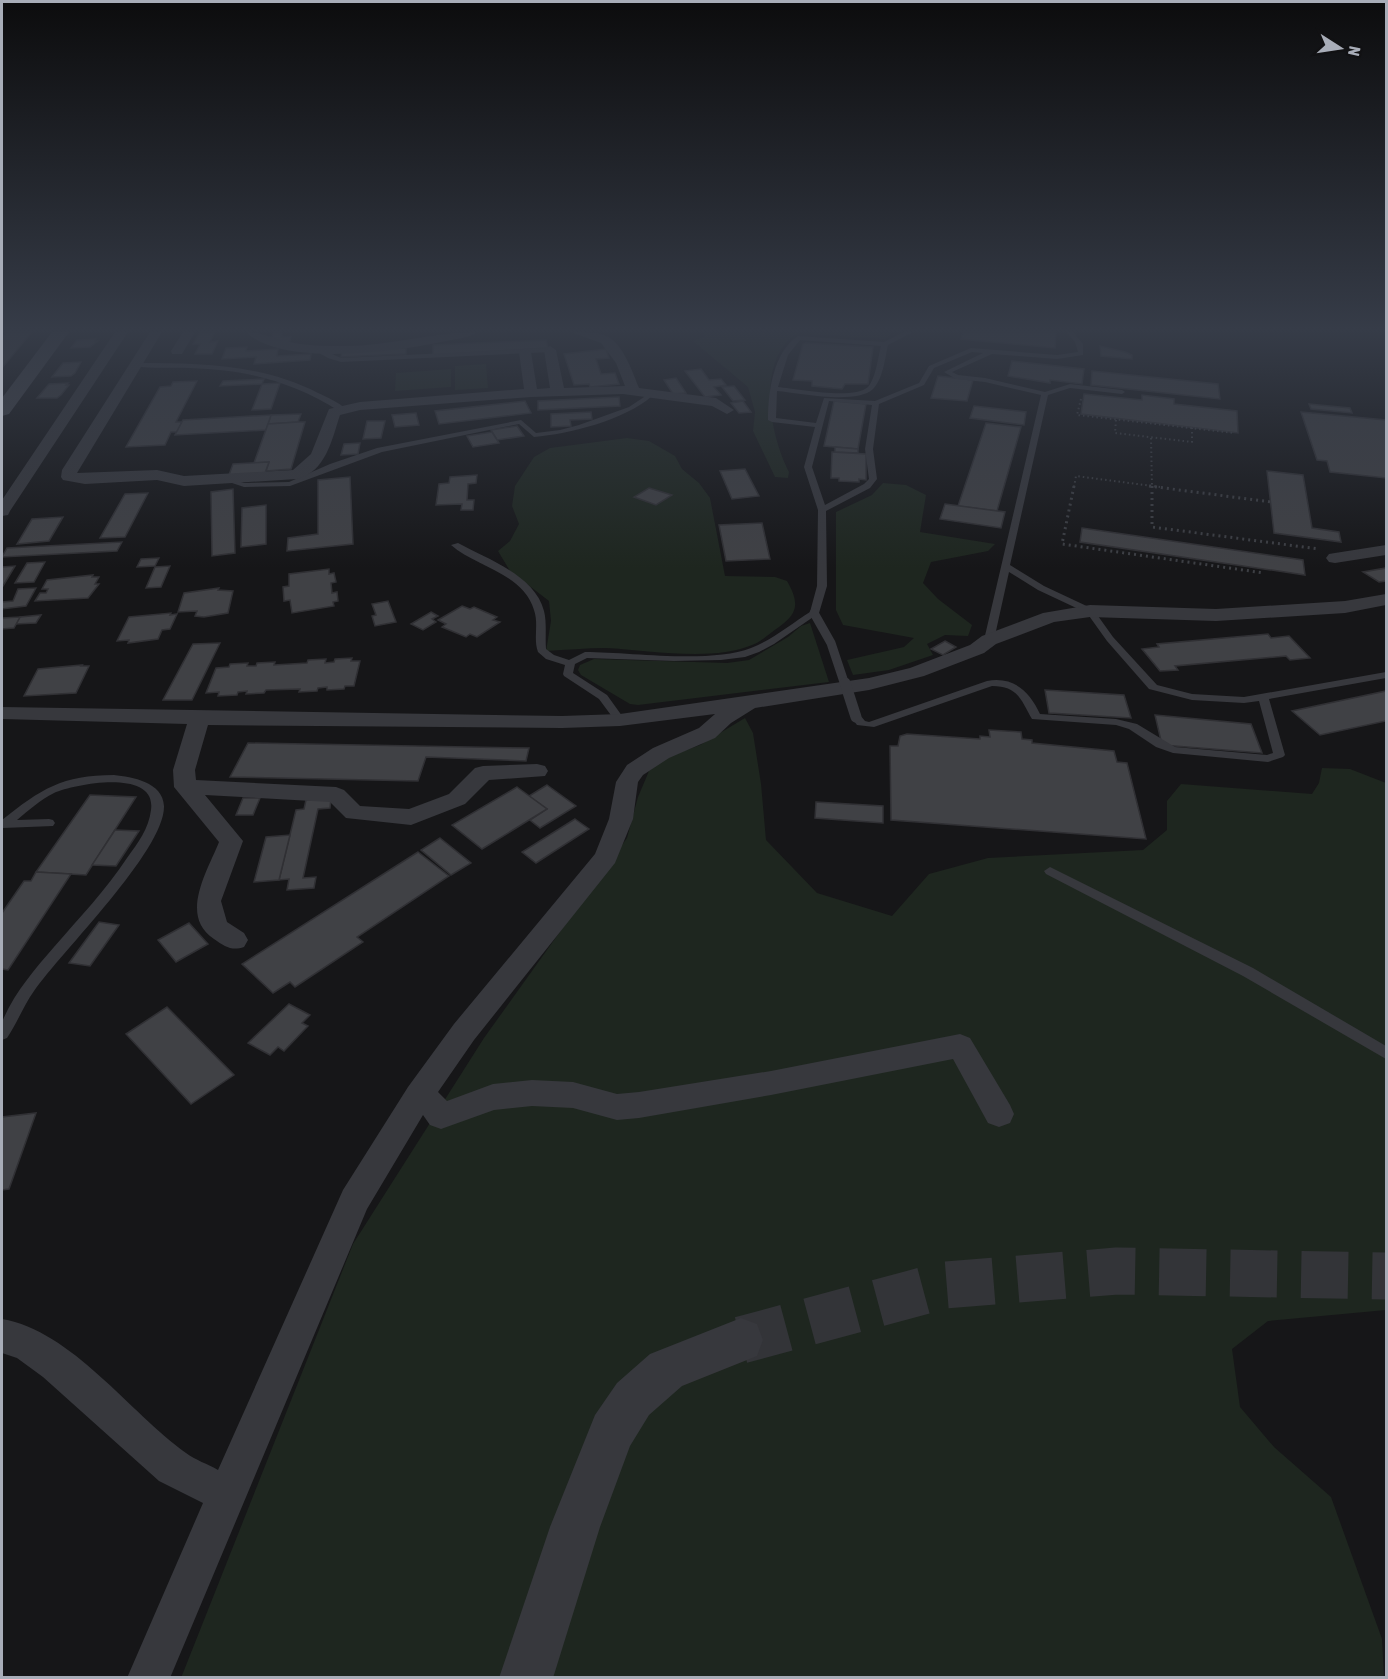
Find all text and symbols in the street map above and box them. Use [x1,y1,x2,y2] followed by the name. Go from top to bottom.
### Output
[1310,18,1370,78] north arrow
[1345,45,1364,58] text: N

